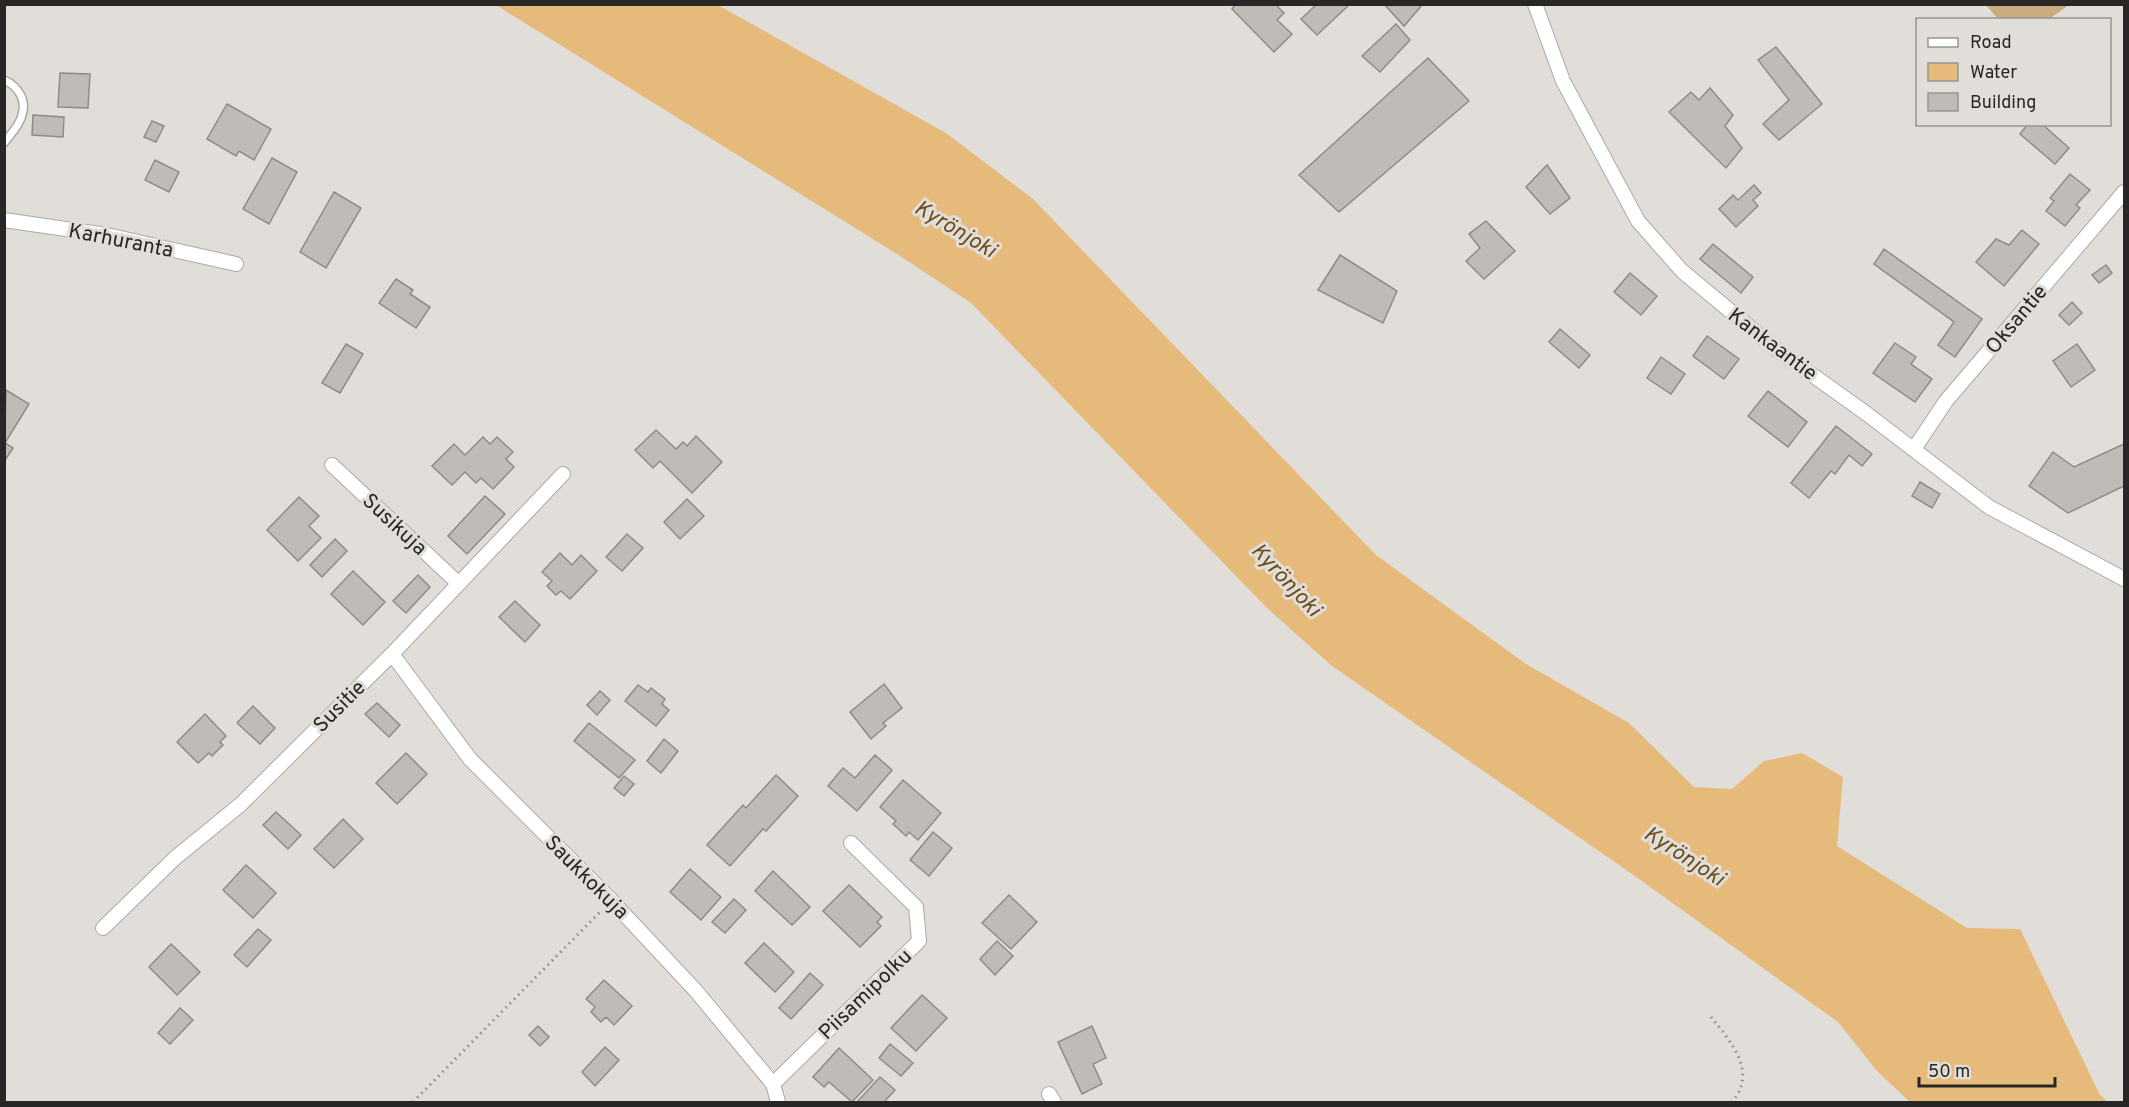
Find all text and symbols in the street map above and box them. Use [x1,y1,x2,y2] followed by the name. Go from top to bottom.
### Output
[1916,18,2111,126] legend
[1970,32,2012,55] text: Road
[1970,62,2017,85] text: Water
[1970,92,2036,115] text: Building
[909,195,1002,266] water label: Kyrönjoki
[66,218,175,265] street label: Karhuranta
[1980,280,2054,360] street label: Oksantie
[1722,303,1822,388] street label: Kankaantie
[356,488,432,562] street label: Susikuja
[1244,538,1327,624] water label: Kyrönjoki
[308,675,372,739] street label: Susitie
[1638,821,1730,894] water label: Kyrönjoki
[538,830,634,926] street label: Saukkokuja
[813,944,919,1046] street label: Piisamipolku
[1919,1050,2056,1088] scale bar
[1928,1061,1970,1084] text: 50 m

